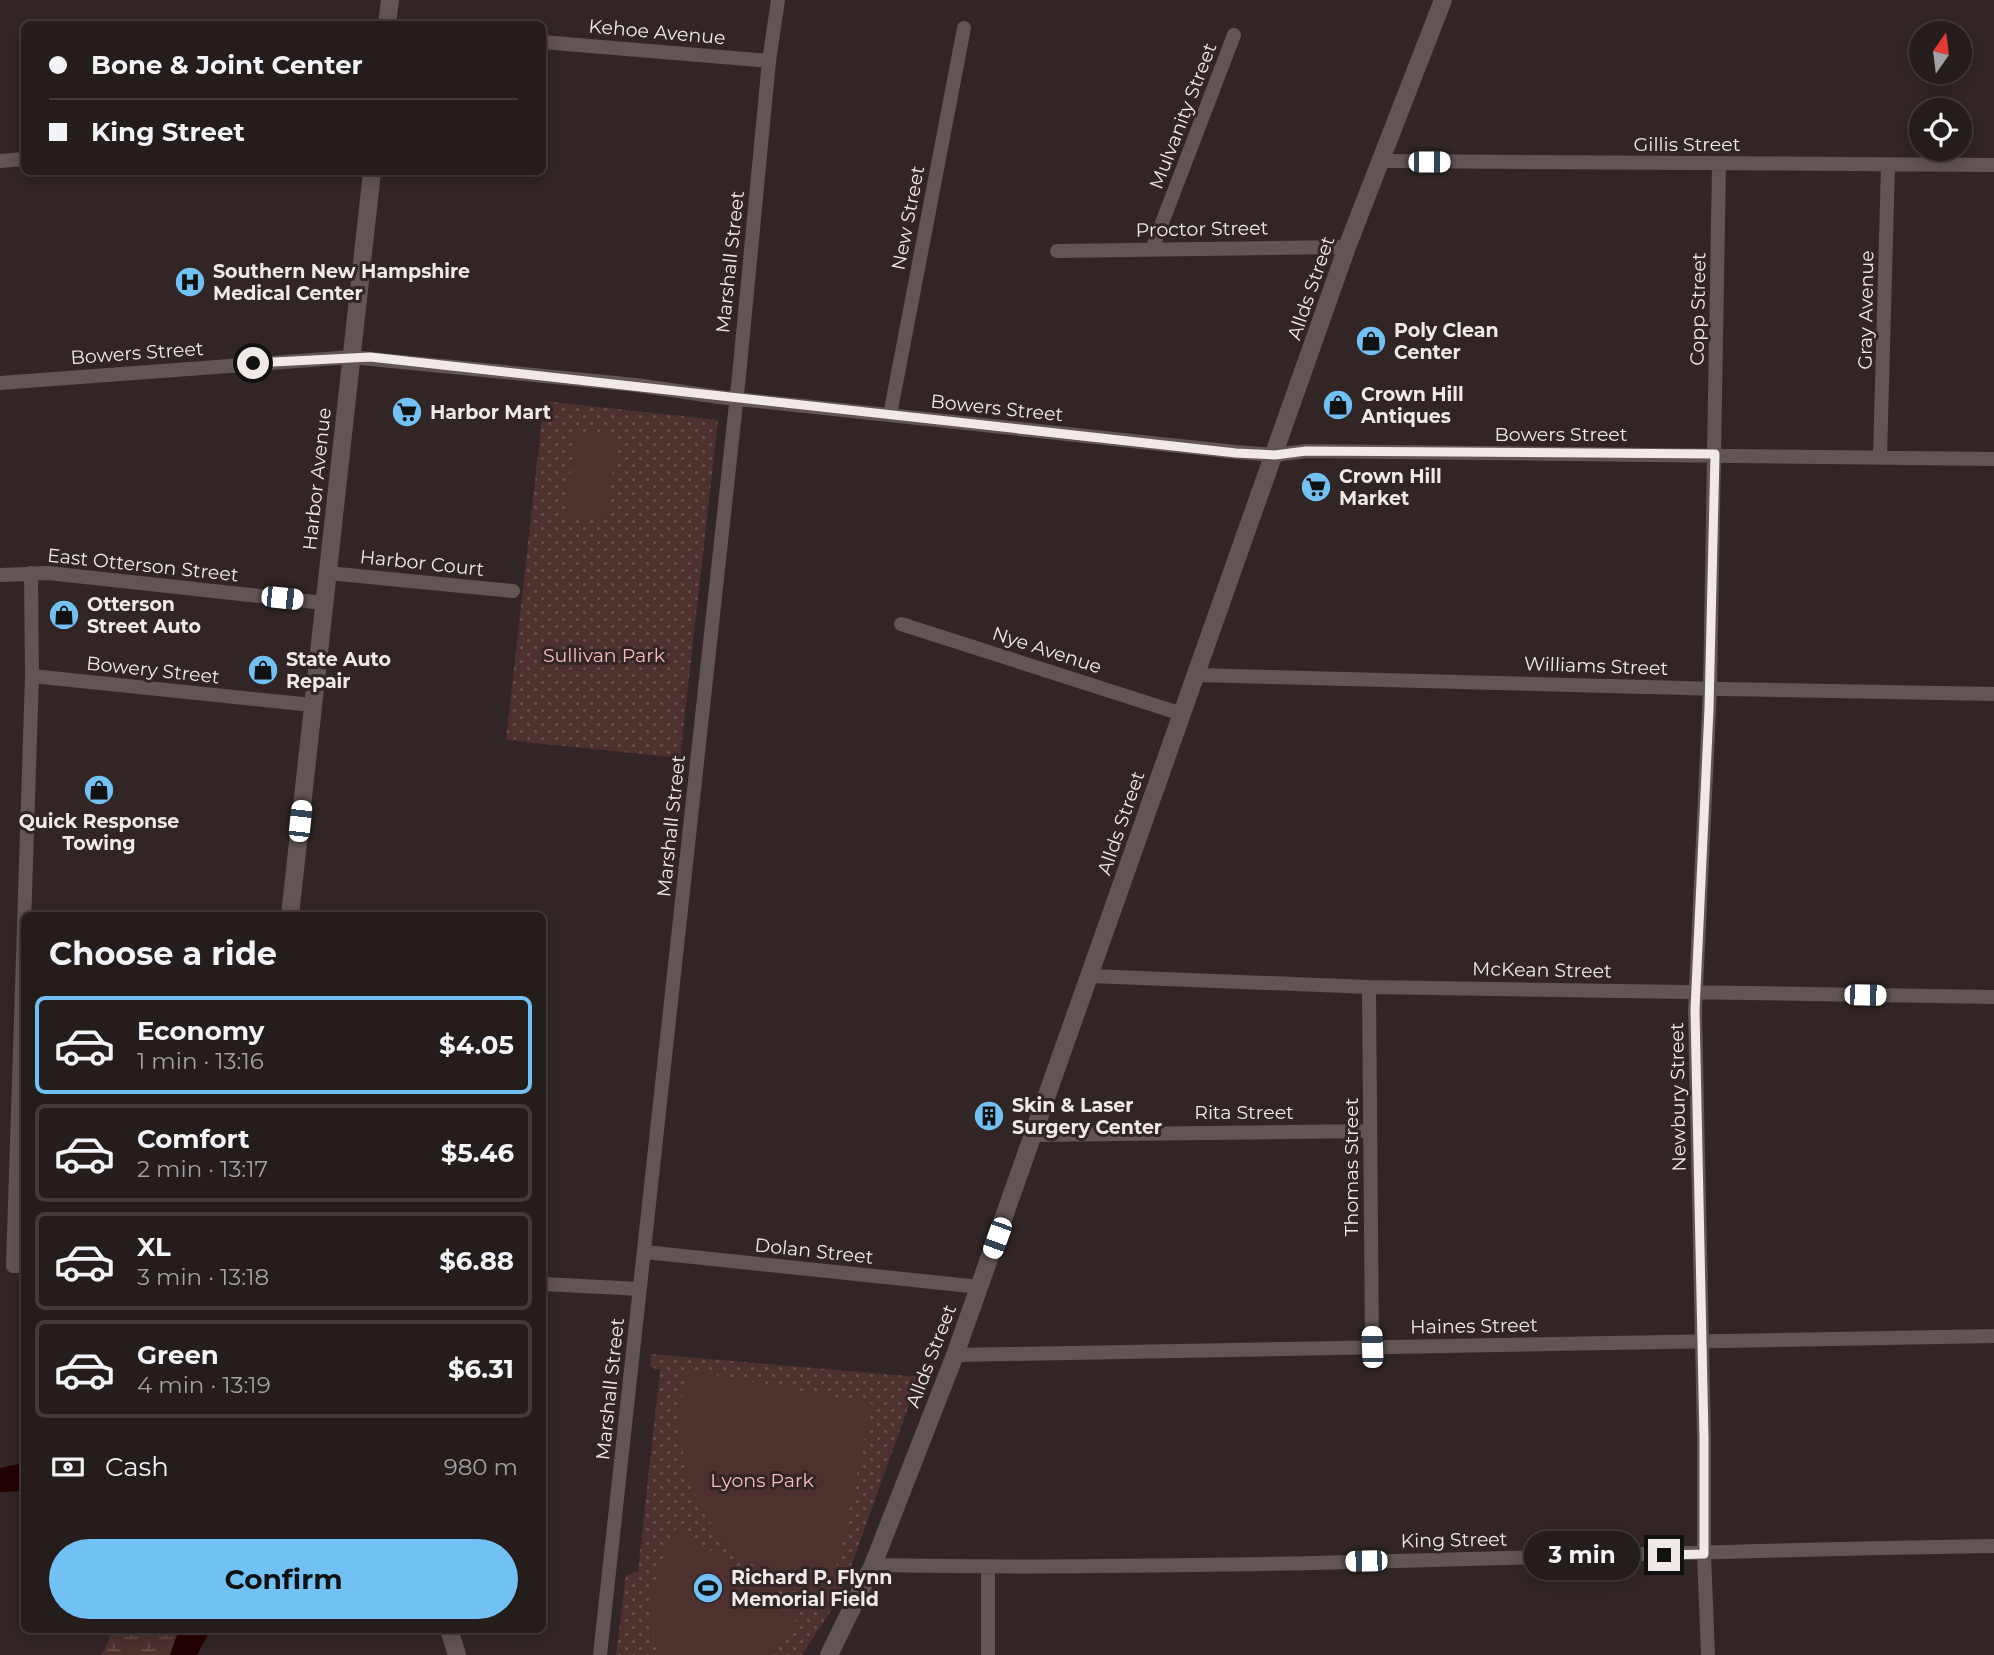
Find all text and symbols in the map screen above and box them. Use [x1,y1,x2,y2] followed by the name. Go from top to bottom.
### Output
[588,15,726,49] street label: Kehoe Avenue
[1909,21,1972,84] north arrow
[1909,21,1972,161] map controls
[1145,39,1222,192] street label: Mulvanity Street
[91,49,363,81] text: Bone & Joint Center
[1909,98,1972,161] button: locate
[91,116,245,148] text: King Street
[1634,133,1741,156] street label: Gillis Street
[1409,152,1451,173] car
[887,164,929,272] street label: New Street
[711,189,749,334] street label: Marshall Street
[1135,216,1269,242] street label: Proctor Street
[1282,233,1340,343] street label: Allds Street
[1853,250,1879,370] street label: Gray Avenue
[1686,252,1710,366] street label: Copp Street
[213,260,470,305] place label: Southern New Hampshire Medical Center
[173,265,207,299] hospital icon: Southern New Hampshire Medical Center
[1394,319,1499,364] place label: Poly Clean Center
[1354,324,1388,358] shop icon: Poly Clean Center
[70,337,204,369] street label: Bowers Street
[237,347,269,379] route start
[1360,383,1464,428] place label: Crown Hill Antiques
[1321,388,1355,422] shop icon: Crown Hill Antiques
[930,390,1065,426] street label: Bowers Street
[390,395,424,429] supermarket icon: Harbor Mart
[430,401,551,424] place label: Harbor Mart
[298,407,336,551] street label: Harbor Avenue
[1494,423,1628,446] street label: Bowers Street
[1339,465,1442,510] place label: Crown Hill Market
[1299,470,1333,504] supermarket icon: Crown Hill Market
[46,544,240,587] street label: East Otterson Street
[359,545,486,581] street label: Harbor Court
[261,585,304,611] car
[87,593,201,638] place label: Otterson Street Auto
[47,598,81,632] shop icon: Otterson Street Auto
[989,622,1105,678] street label: Nye Avenue
[543,644,666,667] park label: Sullivan Park
[286,648,391,693] place label: State Auto Repair
[85,652,221,688] street label: Bowery Street
[1524,652,1669,680] street label: Williams Street
[246,653,280,687] shop icon: State Auto Repair
[652,753,690,898] street label: Marshall Street
[1092,768,1150,878] street label: Allds Street
[82,773,116,807] shop icon: Quick Response Towing
[288,799,313,843] car
[19,810,179,855] place label: Quick Response Towing
[49,934,277,973] text: Choose a ride
[1472,957,1612,983] street label: McKean Street
[1844,984,1887,1006] car
[53,1014,116,1077] icon: car
[137,1015,264,1047] text: Economy
[1665,1022,1691,1172] street label: Newbury Street
[439,1029,514,1061] text: $4.05
[137,1047,264,1075] text: 1 min · 13:16
[1012,1094,1162,1139] place label: Skin & Laser Surgery Center
[1340,1097,1363,1236] street label: Thomas Street
[972,1099,1006,1133] building icon: Skin & Laser Surgery Center
[1194,1101,1294,1124] street label: Rita Street
[53,1122,116,1185] icon: car
[137,1123,249,1155] text: Comfort
[441,1137,514,1169] text: $5.46
[137,1155,268,1183] text: 2 min · 13:17
[980,1215,1015,1261] car
[53,1230,116,1293] icon: car
[137,1231,171,1263] text: XL
[754,1233,875,1269] street label: Dolan Street
[439,1245,514,1277] text: $6.88
[137,1263,269,1291] text: 3 min · 13:18
[901,1301,961,1411] street label: Allds Street
[1410,1313,1538,1339] street label: Haines Street
[591,1316,629,1461] street label: Marshall Street
[1361,1326,1384,1368] car
[53,1338,116,1401] icon: car
[137,1339,219,1371] text: Green
[448,1353,514,1385] text: $6.31
[137,1371,271,1399] text: 4 min · 13:19
[49,1448,87,1486] icon: cash
[105,1451,169,1483] text: Cash
[444,1453,518,1481] text: 980 m
[710,1469,814,1492] park label: Lyons Park
[1400,1528,1508,1552] street label: King Street
[1524,1530,1640,1580] callout: 3 min
[49,1539,518,1619] button: Confirm
[1648,1539,1680,1571] route end
[1548,1541,1616,1569] text: 3 min
[1345,1550,1388,1572] car
[731,1566,892,1611] place label: Richard P. Flynn Memorial Field
[691,1571,725,1605] sports icon: Richard P. Flynn Memorial Field

